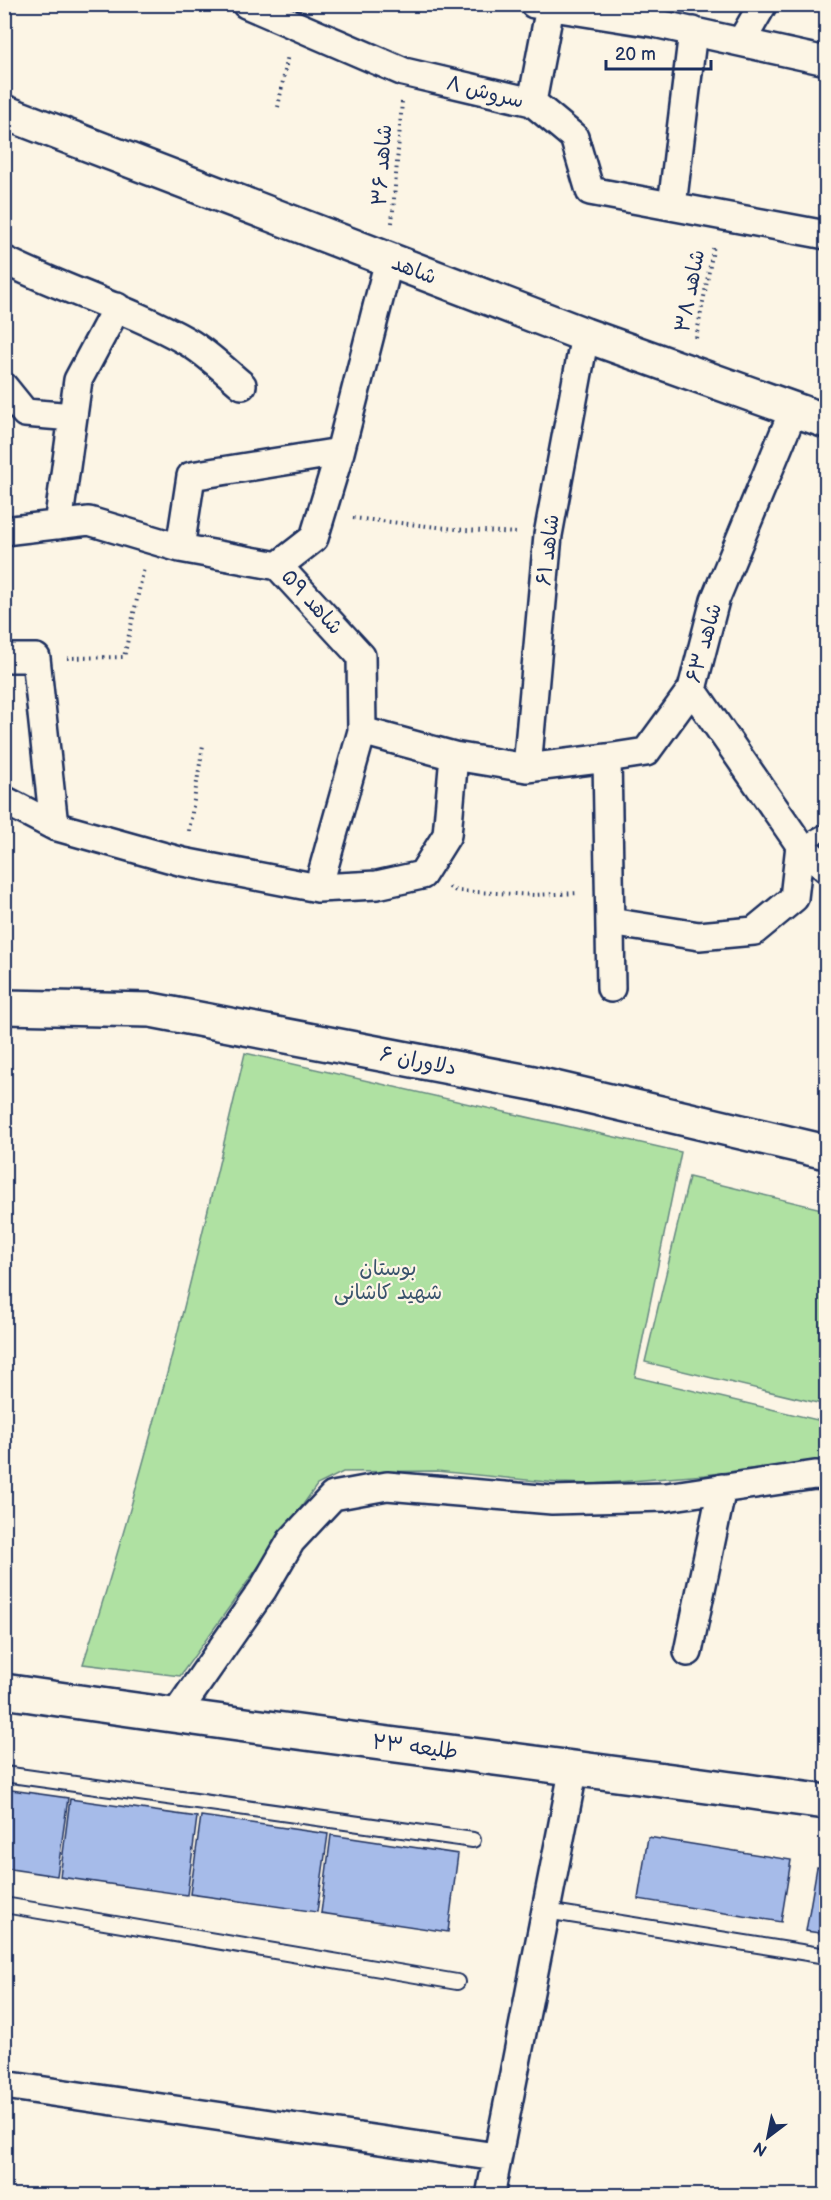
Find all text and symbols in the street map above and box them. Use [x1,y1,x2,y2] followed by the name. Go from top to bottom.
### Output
[606,33,711,71] scale bar
[615,44,656,65] text: 20 m
[443,70,526,115] street label: سروش ۸
[367,123,397,207] street label: شاهد ۳۶
[670,248,710,334] street label: شاهد ۳۸
[388,250,440,290] street label: شاهد
[531,513,565,587] street label: شاهد ۶۱
[276,564,348,640] street label: شاهد ۵۹
[681,600,727,686] street label: شاهد ۶۳
[377,1041,458,1082] street label: دلاوران ۶
[334,1256,442,1306] park label: بوستان شهید کاشانی
[371,1729,459,1765] street label: طلیعه ۲۳
[738,2107,798,2167] north arrow
[751,2137,771,2160] text: N

